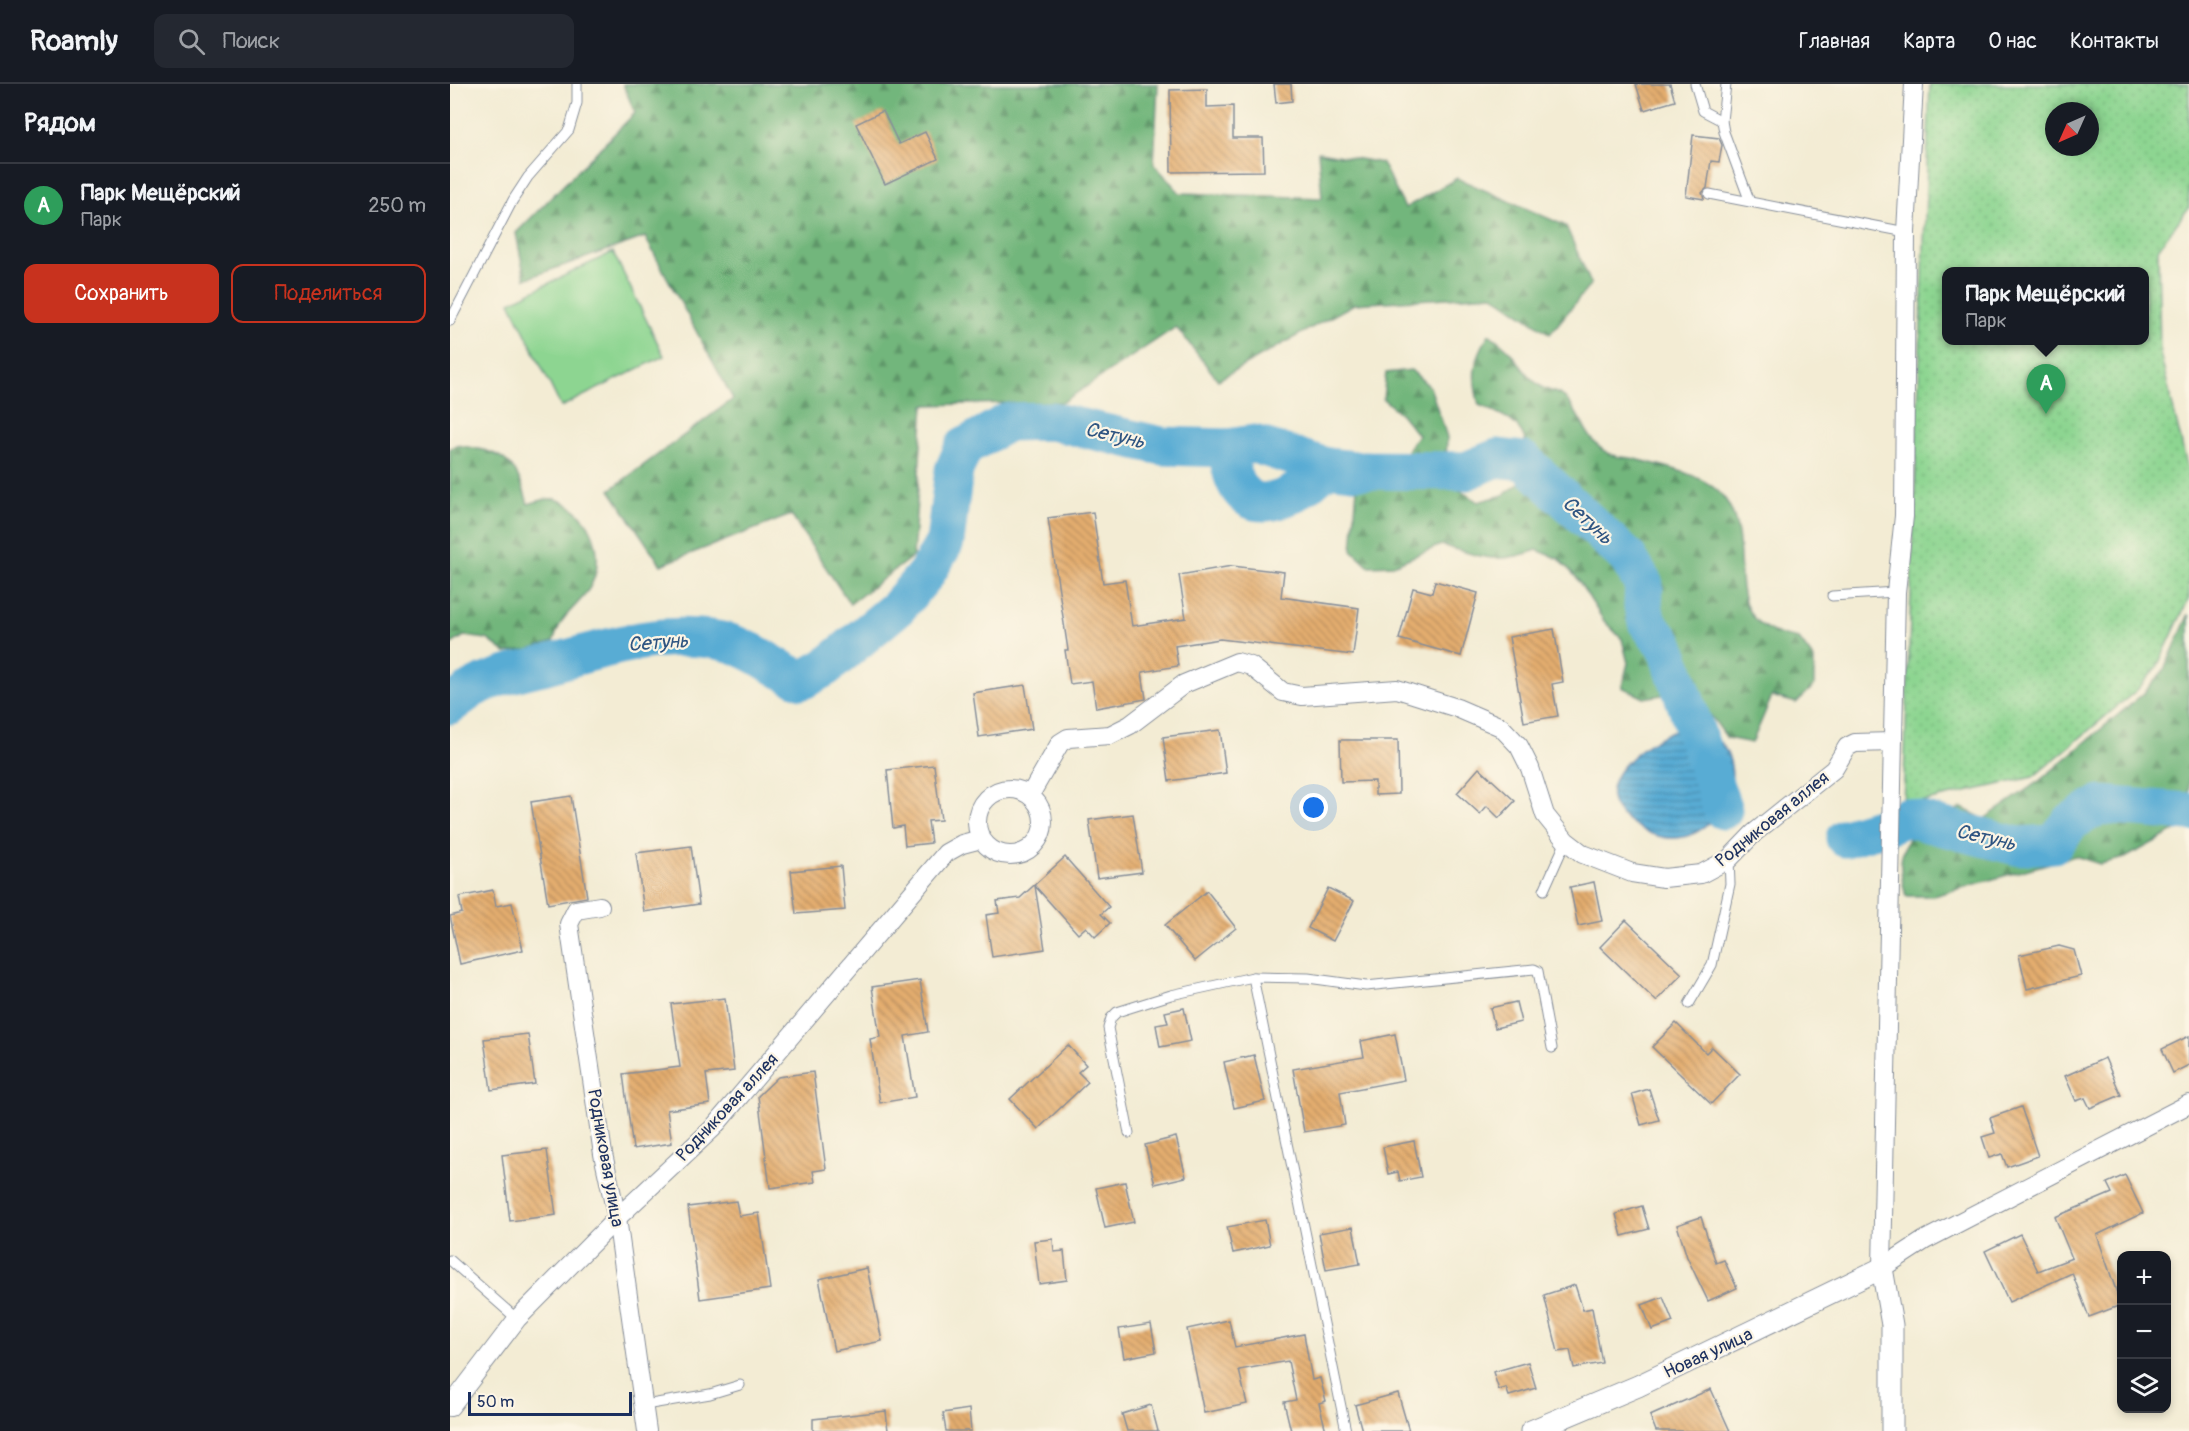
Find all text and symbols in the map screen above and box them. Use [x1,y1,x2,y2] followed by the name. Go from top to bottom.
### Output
[154,14,574,68] search box
[30,24,118,59] text: Roamly
[175,25,208,58] icon: search
[223,27,280,55] text: Поиск
[1799,28,1870,55] text: Главная
[1903,28,1955,55] text: Карта
[1988,28,2037,55] text: О нас
[2070,28,2159,55] text: Контакты
[2045,102,2099,156] north arrow
[24,107,96,139] text: Рядом
[81,179,241,207] text: Парк Мещёрский
[37,193,50,218] text: A
[368,193,426,218] text: 250 m
[81,207,122,232] text: Парк
[24,264,219,323] button: Сохранить
[231,264,426,323] button: Поделиться
[1942,267,2149,345] popup
[1966,280,2125,308] text: Парк Мещёрский
[1966,308,2007,333] text: Парк
[2026,364,2066,414] pin: A
[1083,417,1148,455] water label: Сетунь
[1557,491,1619,550] water label: Сетунь
[627,628,690,657] water label: Сетунь
[1711,767,1834,872] street label: Родниковая аллея
[1299,793,1328,822] your location
[1954,819,2019,857] water label: Сетунь
[671,1048,783,1166] street label: Родниковая аллея
[582,1087,629,1229] street label: Родниковая улица
[2117,1251,2171,1413] map controls
[2117,1251,2171,1305] button: +
[2117,1305,2171,1359] button: −
[1660,1323,1756,1384] street label: Новая улица
[2117,1359,2171,1413] button: layers
[468,1389,632,1416] scale bar
[477,1392,514,1412] text: 50 m

